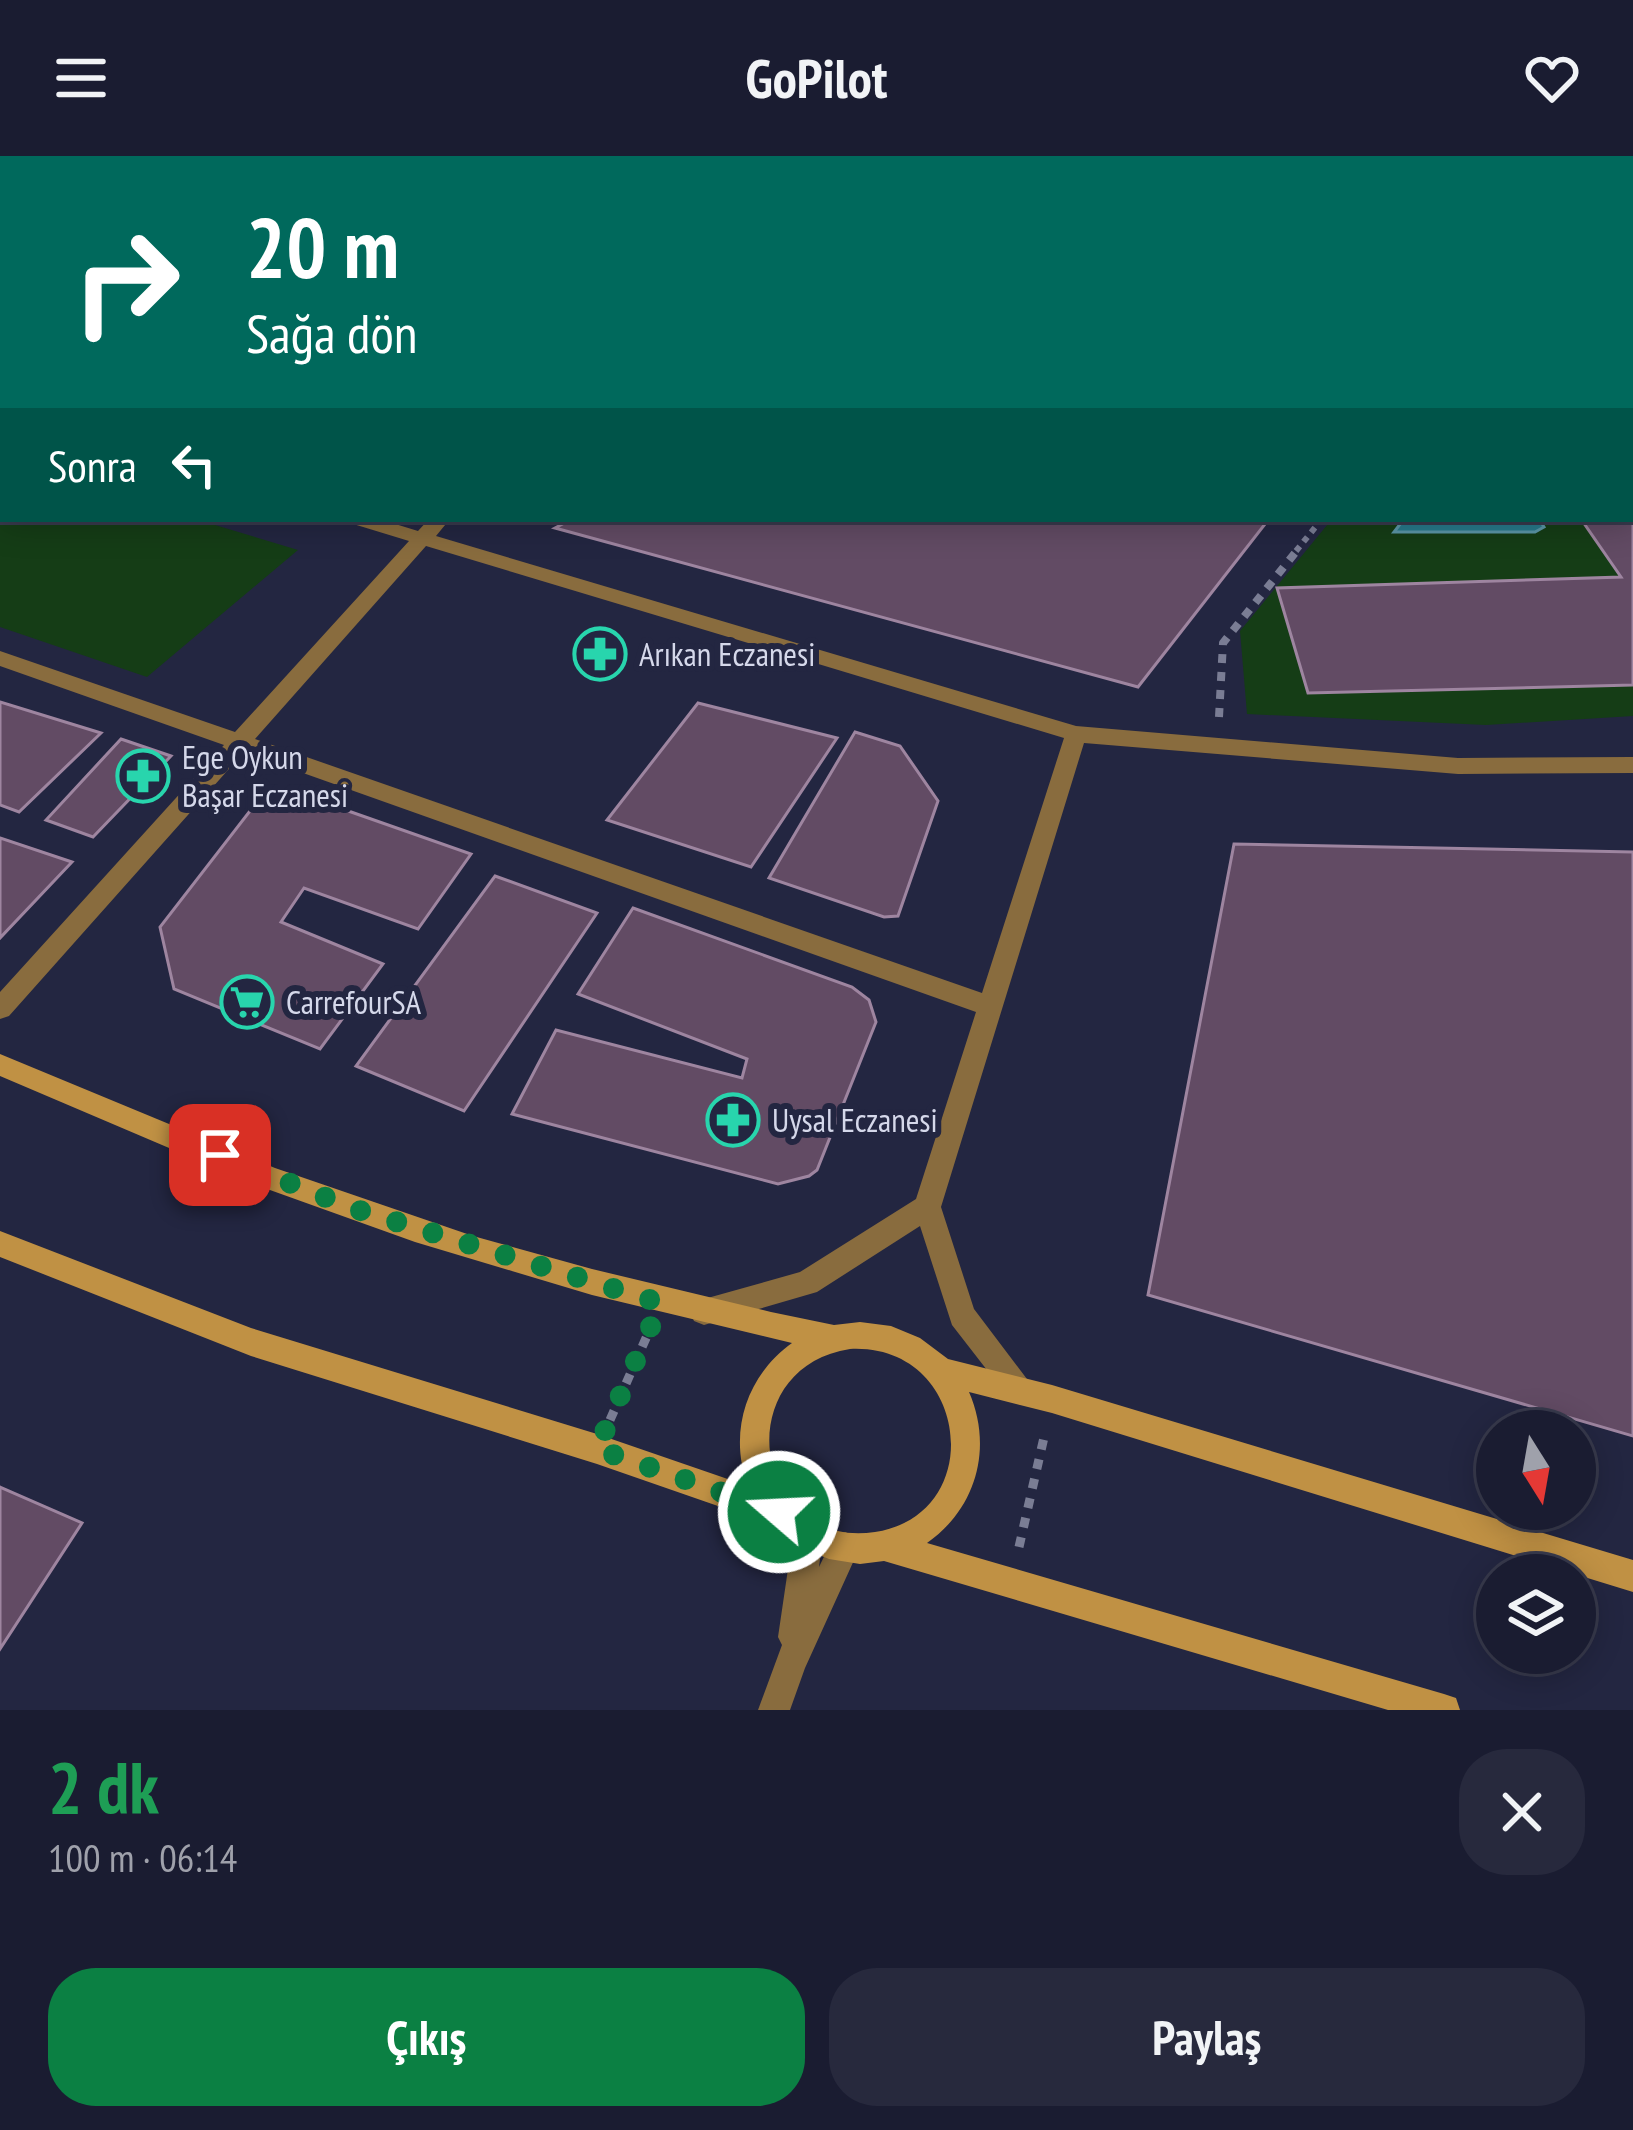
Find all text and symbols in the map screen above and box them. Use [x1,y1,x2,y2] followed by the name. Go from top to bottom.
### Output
[746,43,887,113] text: GoPilot
[48,45,114,111] icon: menu
[1519,45,1585,111] icon: heart
[246,192,399,301] text: 20 m
[48,204,204,360] icon: right
[246,298,418,368] text: Sağa dön
[161,432,227,498] icon: left
[48,436,137,494] text: Sonra
[572,626,628,682] pharmacy icon: Arıkan Eczanesi
[639,632,815,675] place label: Arıkan Eczanesi
[182,735,348,816] place label: Ege Oykun Başar Eczanesi
[115,748,171,804] pharmacy icon: Ege Oykun Başar Eczanesi
[219,974,275,1030] supermarket icon: CarrefourSA
[286,980,422,1023] place label: CarrefourSA
[705,1092,761,1148] pharmacy icon: Uysal Eczanesi
[772,1098,938,1141] place label: Uysal Eczanesi
[169,1104,271,1206] pin
[187,1122,253,1188] icon: arrive
[1476,1410,1596,1530] north arrow
[1476,1410,1596,1674] map controls
[716,1449,842,1575] position arrow
[1476,1554,1596,1674] button: layers
[48,1740,159,1833] text: 2 dk
[1459,1749,1585,1875] button: close
[48,1832,237,1883] text: 100 m · 06:14
[48,1968,805,2106] button: Çıkış
[829,1968,1585,2106] button: Paylaş

